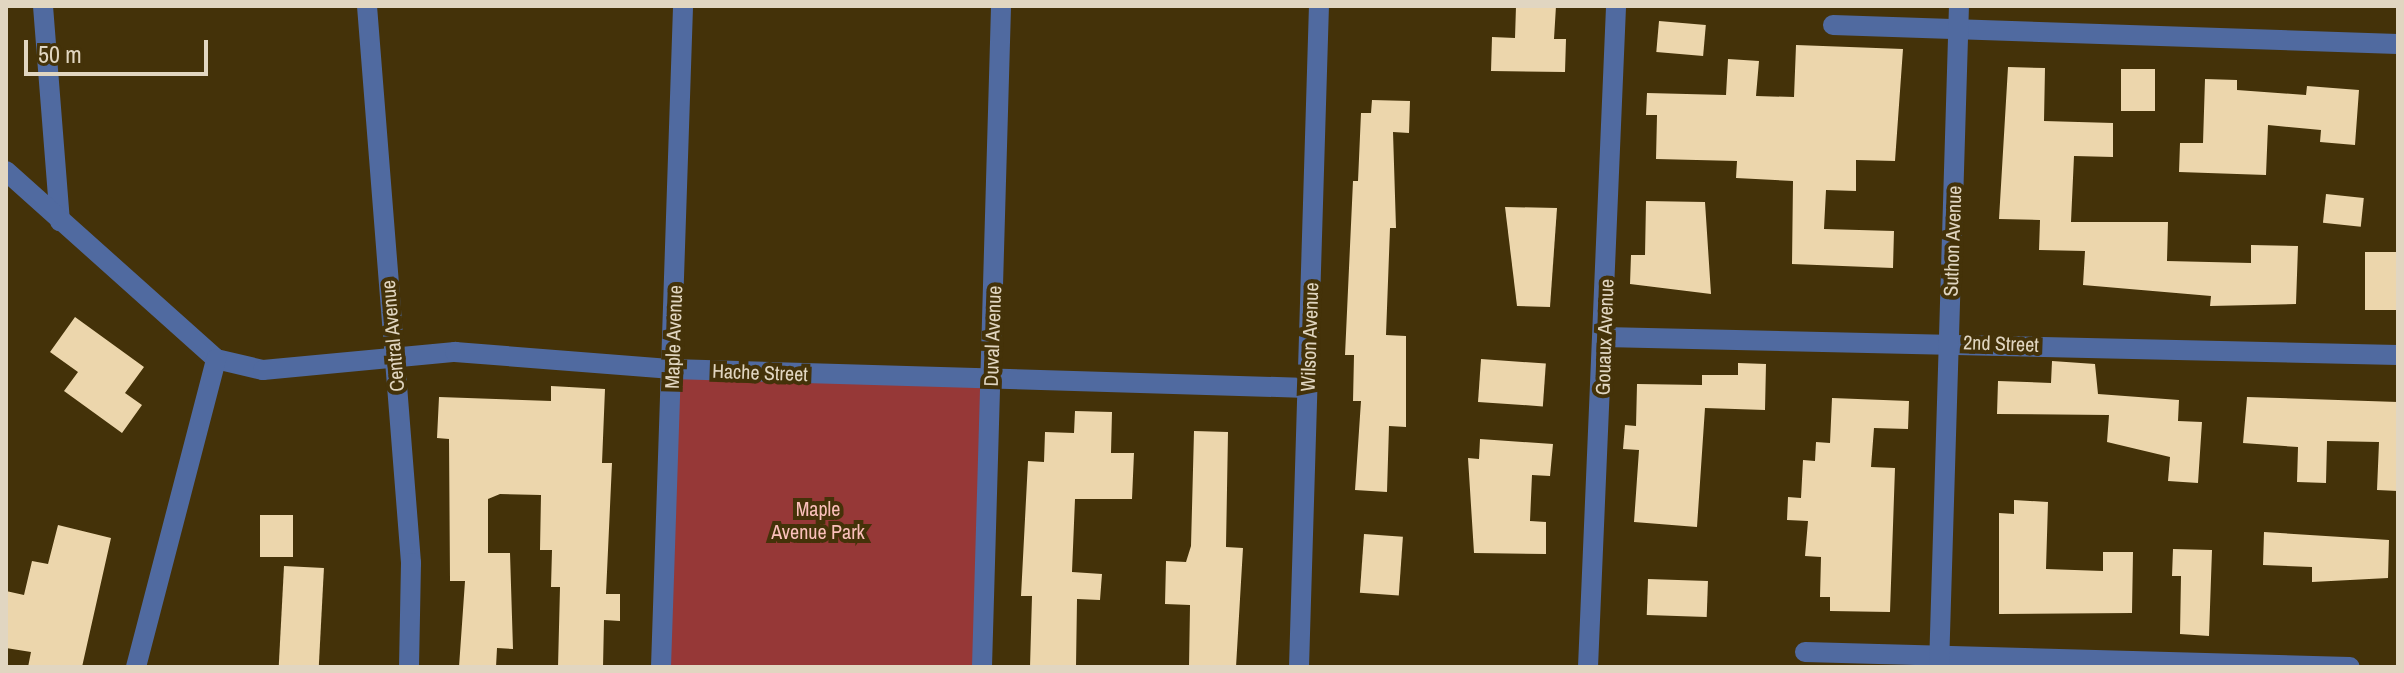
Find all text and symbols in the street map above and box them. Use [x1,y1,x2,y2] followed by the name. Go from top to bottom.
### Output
[28,24,212,74] scale bar
[38,38,82,70] text: 50 m
[1938,185,1966,297] street label: Suthon Avenue
[1590,278,1618,396] street label: Gouaux Avenue
[375,279,409,393] street label: Central Avenue
[1295,282,1323,392] street label: Wilson Avenue
[659,284,687,390] street label: Maple Avenue
[978,285,1006,387] street label: Duval Avenue
[1963,330,2039,356] street label: 2nd Street
[712,358,808,386] street label: Hache Street
[771,497,865,544] park label: Maple Avenue Park

